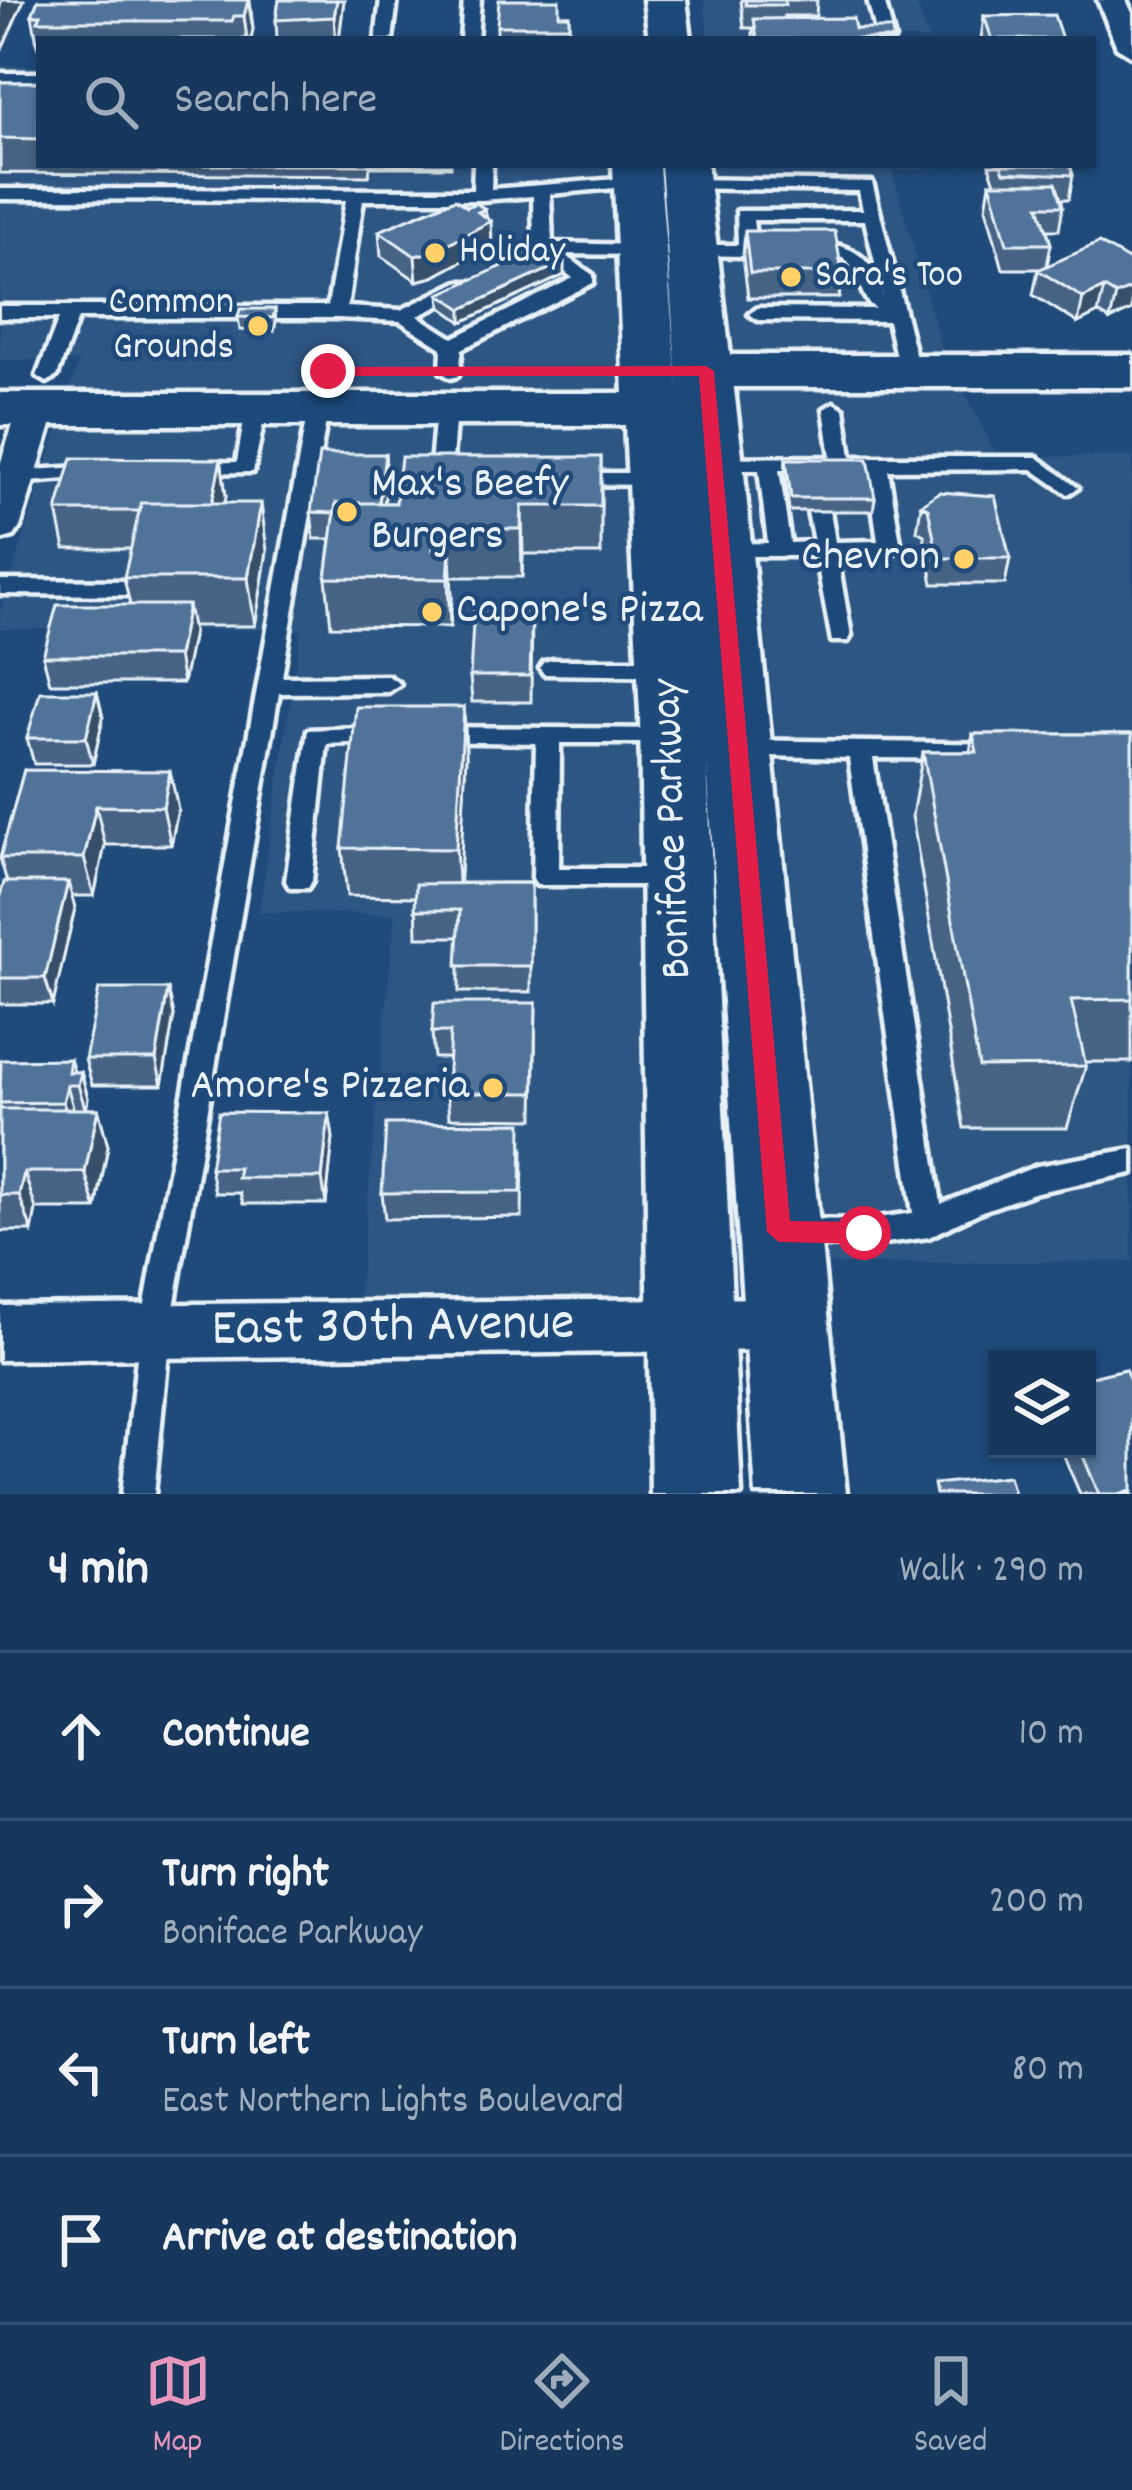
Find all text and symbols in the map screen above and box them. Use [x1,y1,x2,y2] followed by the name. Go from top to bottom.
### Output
[36,36,1096,168] search box
[78,69,144,135] icon: search
[174,70,377,134] text: Search here
[459,226,566,281] place label: Holiday
[422,240,448,266] marker: Holiday
[815,250,963,305] place label: Sara's Too
[778,264,804,290] marker: Sara's Too
[108,277,234,377] place label: Common Grounds
[245,313,271,339] marker: Common Grounds
[301,344,355,398] route end
[371,454,569,570] place label: Max's Beefy Burgers
[334,499,360,525] marker: Max's Beefy Burgers
[801,527,940,591] place label: Chevron
[951,546,977,572] marker: Chevron
[456,580,704,644] place label: Capone's Pizza
[419,599,445,625] marker: Capone's Pizza
[637,677,711,980] street label: Boniface Parkway
[190,1056,470,1120] place label: Amore's Pizzeria
[480,1075,506,1101] marker: Amore's Pizzeria
[837,1206,891,1260] route start
[211,1287,575,1371] street label: East 30th Avenue
[988,1350,1096,1458] map controls
[988,1350,1096,1458] button: layers
[48,1536,149,1608] text: 4 min
[899,1545,1084,1600] text: Walk · 290 m
[48,1703,114,1769] icon: ahead
[162,1704,310,1768] text: Continue
[1018,1708,1084,1763] text: 10 m
[162,1844,329,1908] text: Turn right
[48,1871,114,1937] icon: right
[989,1876,1084,1931] text: 200 m
[162,1908,422,1963] text: Boniface Parkway
[162,2012,310,2076] text: Turn left
[48,2039,114,2105] icon: left
[1011,2044,1084,2099] text: 80 m
[162,2076,624,2131] text: East Northern Lights Boulevard
[48,2207,114,2273] icon: arrive
[162,2208,517,2272] text: Arrive at destination
[145,2348,211,2467] tab: Map
[500,2348,625,2467] tab: Directions
[914,2348,987,2467] tab: Saved

